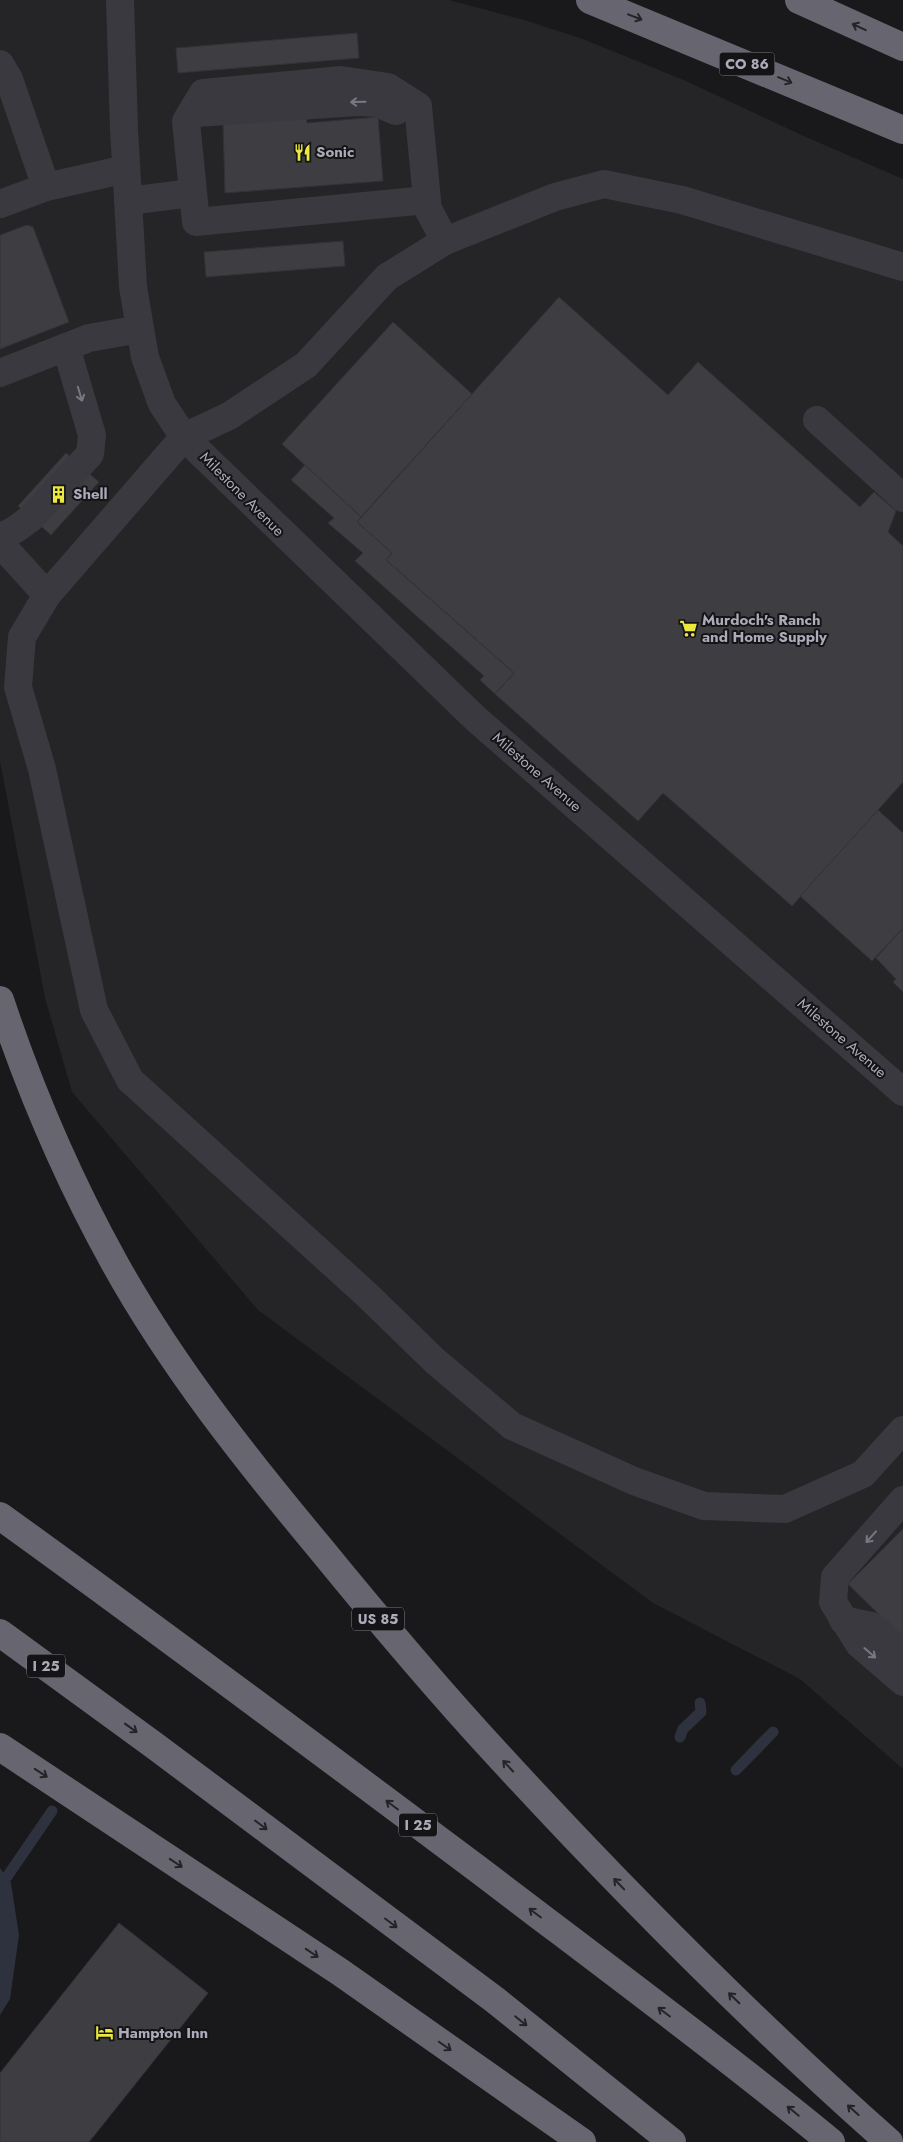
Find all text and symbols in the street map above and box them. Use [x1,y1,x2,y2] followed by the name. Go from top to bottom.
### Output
[627,13,642,23] one-way arrow
[852,22,867,32] one-way arrow
[720,52,774,76] road number: CO 86
[777,76,792,86] one-way arrow
[350,98,366,107] one-way arrow
[316,141,354,163] place label: Sonic
[292,142,312,162] restaurant icon: Sonic
[76,386,86,402] one-way arrow
[195,447,290,542] street label: Milestone Avenue
[73,483,108,505] place label: Shell
[49,484,69,504] building icon: Shell
[702,609,827,648] place label: Murdoch's Ranch and Home Supply
[678,619,698,639] supermarket icon: Murdoch's Ranch and Home Supply
[488,727,587,817] street label: Milestone Avenue
[793,993,892,1083] street label: Milestone Avenue
[865,1530,876,1543] one-way arrow
[352,1608,404,1630] road number: US 85
[864,1648,877,1659] one-way arrow
[27,1654,65,1678] road number: I 25
[124,1723,138,1733] one-way arrow
[502,1759,513,1772] one-way arrow
[33,1768,47,1778] one-way arrow
[386,1799,399,1810] one-way arrow
[399,1814,437,1836] road number: I 25
[254,1820,268,1830] one-way arrow
[169,1858,183,1868] one-way arrow
[613,1877,625,1890] one-way arrow
[528,1908,542,1918] one-way arrow
[384,1917,397,1928] one-way arrow
[304,1948,318,1958] one-way arrow
[728,1992,741,2004] one-way arrow
[658,2006,671,2017] one-way arrow
[514,2015,527,2026] one-way arrow
[118,2022,208,2044] place label: Hampton Inn
[94,2023,114,2043] hotel icon: Hampton Inn
[438,2041,452,2051] one-way arrow
[846,2104,859,2115] one-way arrow
[787,2106,800,2117] one-way arrow

